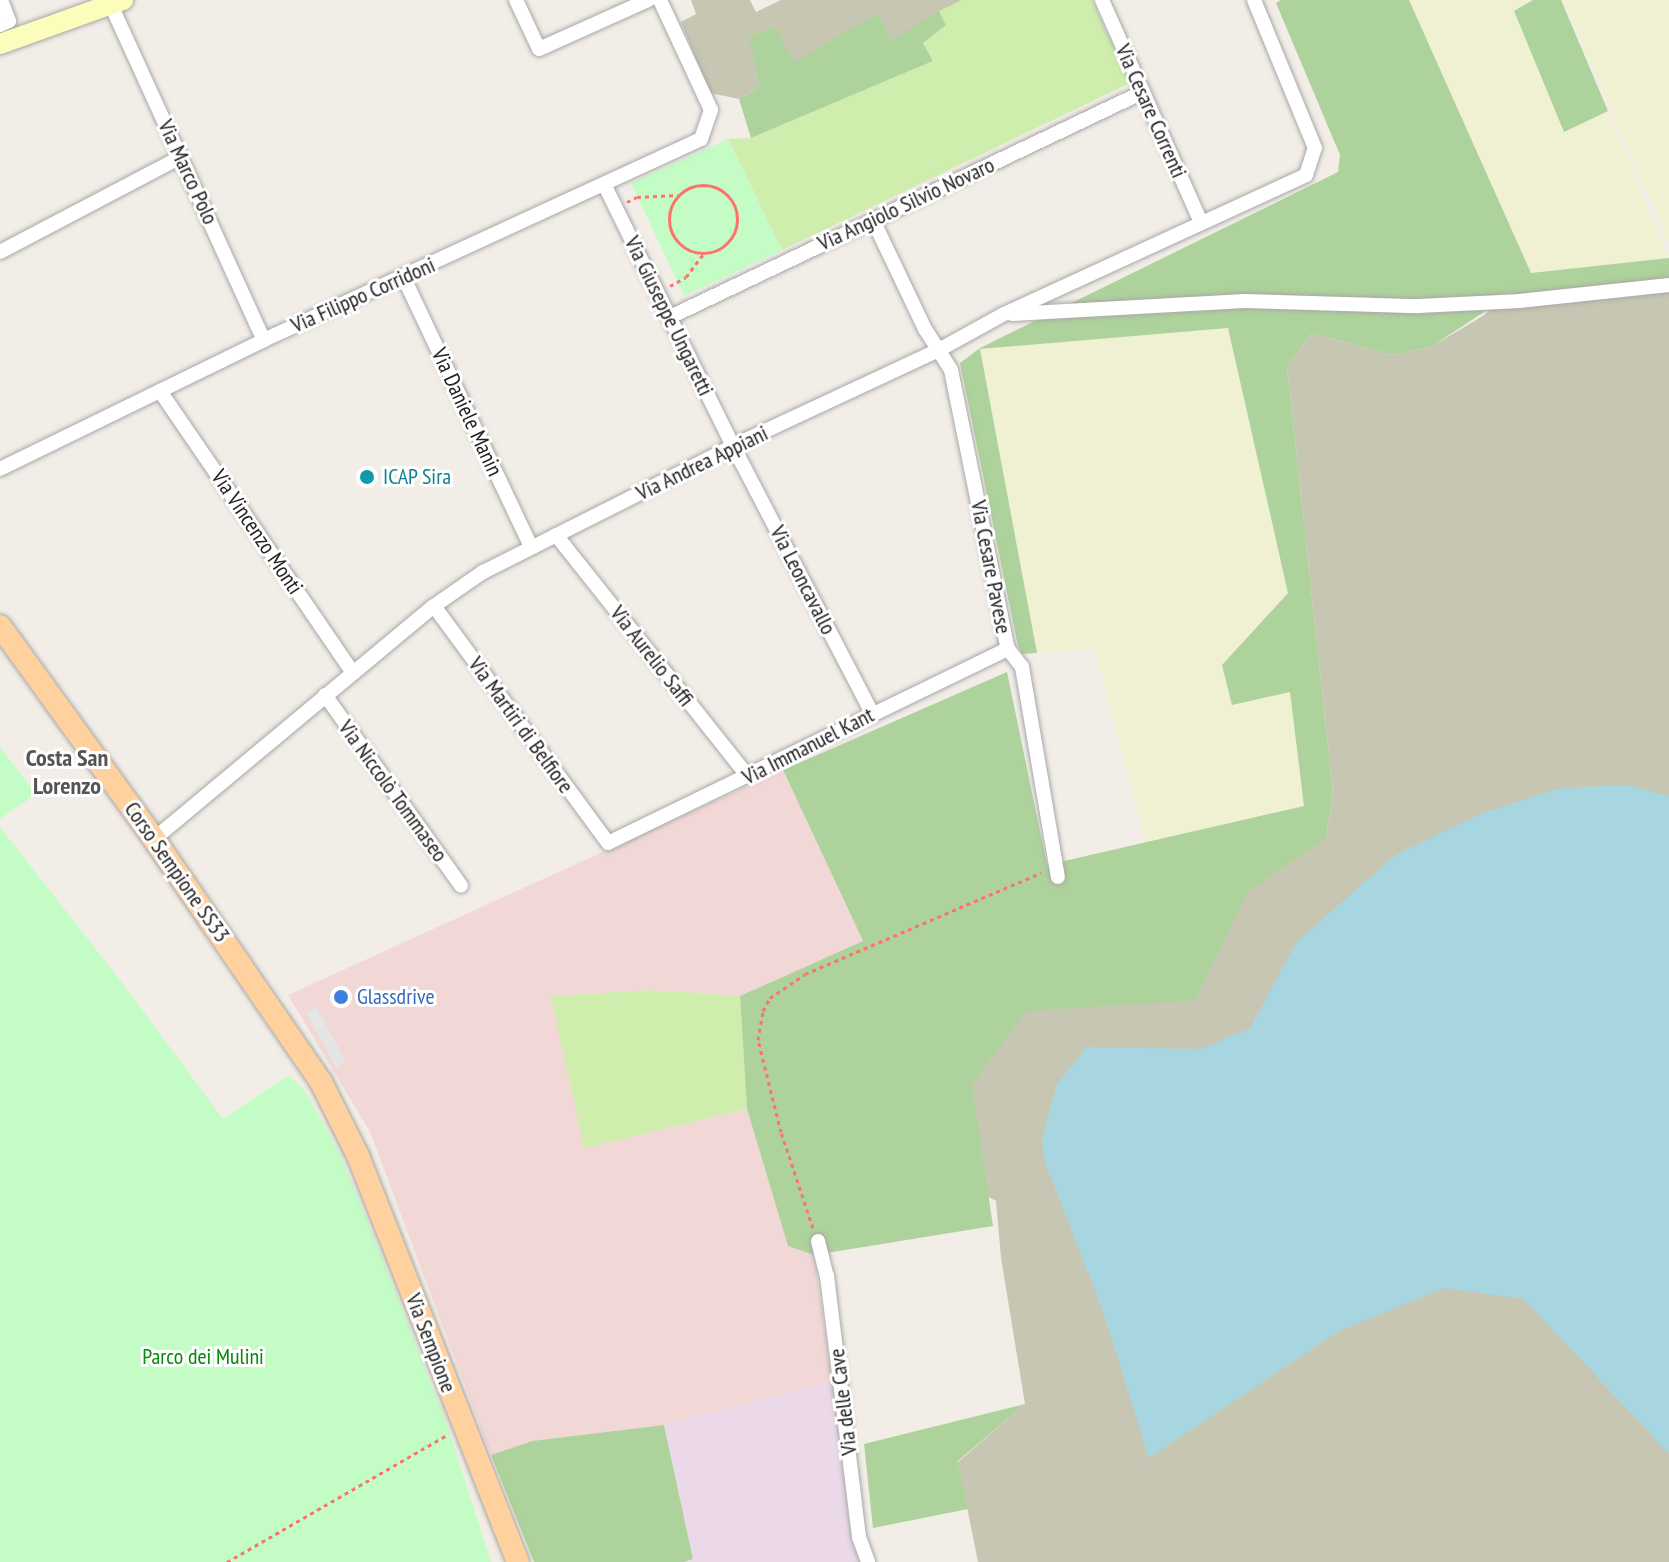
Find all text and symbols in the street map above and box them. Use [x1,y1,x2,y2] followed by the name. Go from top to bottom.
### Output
[1110,40,1192,182] street label: Via Cesare Correnti
[152,116,224,228] street label: Via Marco Polo
[813,151,999,257] street label: Via Angiolo Silvio Novaro
[619,232,719,400] street label: Via Giuseppe Ungaretti
[287,251,439,339] street label: Via Filippo Corridoni
[426,344,508,480] street label: Via Daniele Manin
[631,420,773,506] street label: Via Andrea Appiani
[205,464,309,600] street label: Via Vincenzo Monti
[383,464,452,490] place label: ICAP Sira
[358,468,376,486] marker: ICAP Sira
[965,498,1017,636] street label: Via Cesare Pavese
[764,521,842,639] street label: Via Leoncavallo
[604,600,700,712] street label: Via Aurelio Saffi
[463,652,579,798] street label: Via Martiri di Belfiore
[738,702,878,790] street label: Via Immanuel Kant
[333,715,453,867] street label: Via Niccolò Tommaseo
[26,744,108,800] district label: Costa San Lorenzo
[119,797,235,947] street label: Corso Sempione SS33
[357,984,435,1010] place label: Glassdrive
[332,988,350,1006] marker: Glassdrive
[400,1290,462,1396] street label: Via Sempione
[142,1344,264,1370] park label: Parco dei Mulini
[823,1347,863,1457] street label: Via delle Cave

